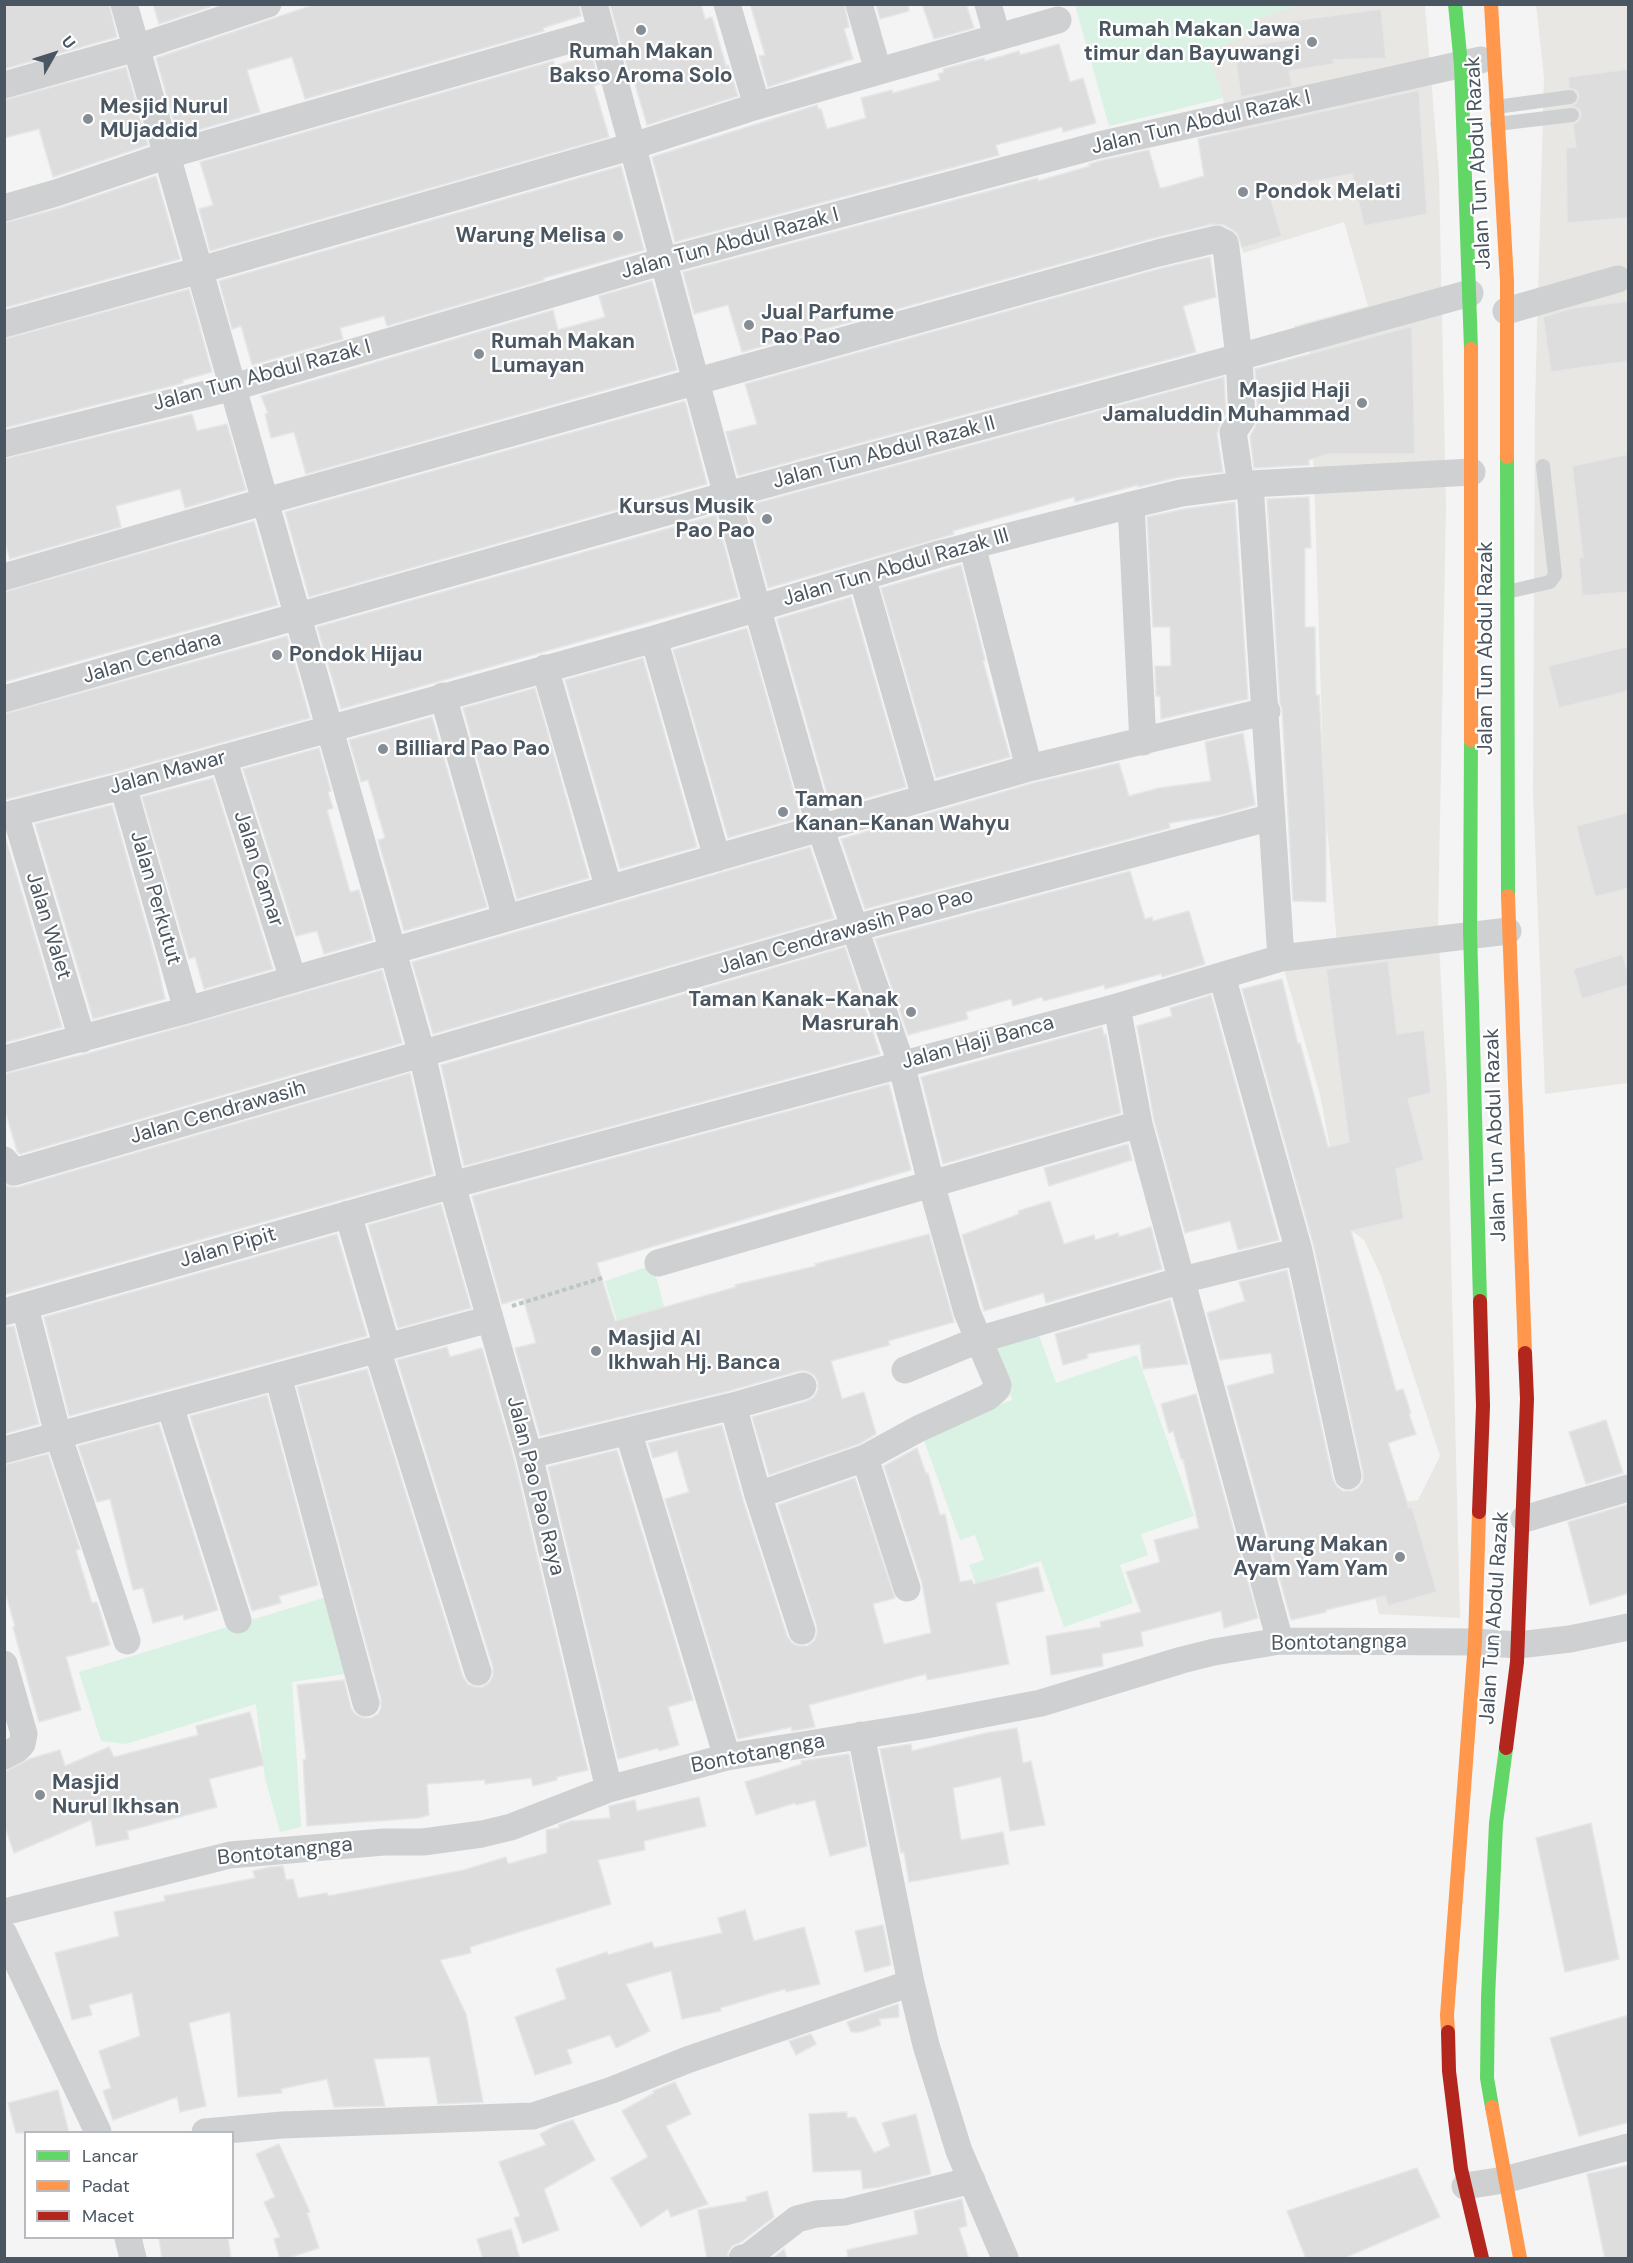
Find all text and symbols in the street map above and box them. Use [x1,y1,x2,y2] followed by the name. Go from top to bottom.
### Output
[1084,17,1300,67] place label: Rumah Makan Jawa timur dan Bayuwangi
[634,23,648,37] marker: Rumah Makan Bakso Aroma Solo
[24,24,84,84] north arrow
[57,31,80,53] text: U
[1305,35,1319,49] marker: Rumah Makan Jawa timur dan Bayuwangi
[549,39,733,89] place label: Rumah Makan Bakso Aroma Solo
[1461,56,1497,270] street label: Jalan Tun Abdul Razak
[1089,85,1313,161] street label: Jalan Tun Abdul Razak I
[100,94,228,144] place label: Mesjid Nurul MUjaddid
[81,112,95,126] marker: Mesjid Nurul MUjaddid
[1255,179,1401,205] place label: Pondok Melati
[1236,185,1250,199] marker: Pondok Melati
[618,203,842,285] street label: Jalan Tun Abdul Razak I
[456,223,606,249] place label: Warung Melisa
[611,229,625,243] marker: Warung Melisa
[761,300,894,350] place label: Jual Parfume Pao Pao
[742,318,756,332] marker: Jual Parfume Pao Pao
[491,329,635,379] place label: Rumah Makan Lumayan
[150,335,374,417] street label: Jalan Tun Abdul Razak I
[472,347,486,361] marker: Rumah Makan Lumayan
[1102,378,1350,428] place label: Masjid Haji Jamaluddin Muhammad
[1355,396,1369,410] marker: Masjid Haji Jamaluddin Muhammad
[770,411,998,495] street label: Jalan Tun Abdul Razak II
[619,494,755,544] place label: Kursus Musik Pao Pao
[760,512,774,526] marker: Kursus Musik Pao Pao
[780,524,1012,612] street label: Jalan Tun Abdul Razak III
[1473,541,1499,755] street label: Jalan Tun Abdul Razak
[80,626,224,690] street label: Jalan Cendana
[289,642,423,668] place label: Pondok Hijau
[270,648,284,662] marker: Pondok Hijau
[395,736,550,762] place label: Billiard Pao Pao
[376,742,390,756] marker: Billiard Pao Pao
[107,745,229,801] street label: Jalan Mawar
[795,787,1010,837] place label: Taman Kanan-Kanan Wahyu
[776,805,790,819] marker: Taman Kanan-Kanan Wahyu
[227,808,289,930] street label: Jalan Camar
[124,828,186,968] street label: Jalan Perkutut
[20,869,76,983] street label: Jalan Walet
[716,884,976,980] street label: Jalan Cendrawasih Pao Pao
[689,987,899,1037] place label: Taman Kanak-Kanak Masrurah
[904,1005,918,1019] marker: Taman Kanak-Kanak Masrurah
[899,1011,1057,1075] street label: Jalan Haji Banca
[1480,1028,1512,1242] street label: Jalan Tun Abdul Razak
[127,1076,309,1150] street label: Jalan Cendrawasih
[177,1222,279,1274] street label: Jalan Pipit
[608,1326,780,1376] place label: Masjid Al Ikhwah Hj. Banca
[589,1344,603,1358] marker: Masjid Al Ikhwah Hj. Banca
[501,1394,569,1578] street label: Jalan Pao Pao Raya
[1475,1510,1515,1726] street label: Jalan Tun Abdul Razak
[1233,1532,1388,1582] place label: Warung Makan Ayam Yam Yam
[1393,1550,1407,1564] marker: Warung Makan Ayam Yam Yam
[1271,1629,1407,1657] street label: Bontotangnga
[689,1729,827,1779] street label: Bontotangnga
[52,1770,180,1820] place label: Masjid Nurul Ikhsan
[33,1788,47,1802] marker: Masjid Nurul Ikhsan
[216,1832,354,1872] street label: Bontotangnga
[24,2131,234,2239] legend
[82,2144,138,2168] text: Lancar
[82,2174,130,2198] text: Padat
[82,2204,134,2228] text: Macet

